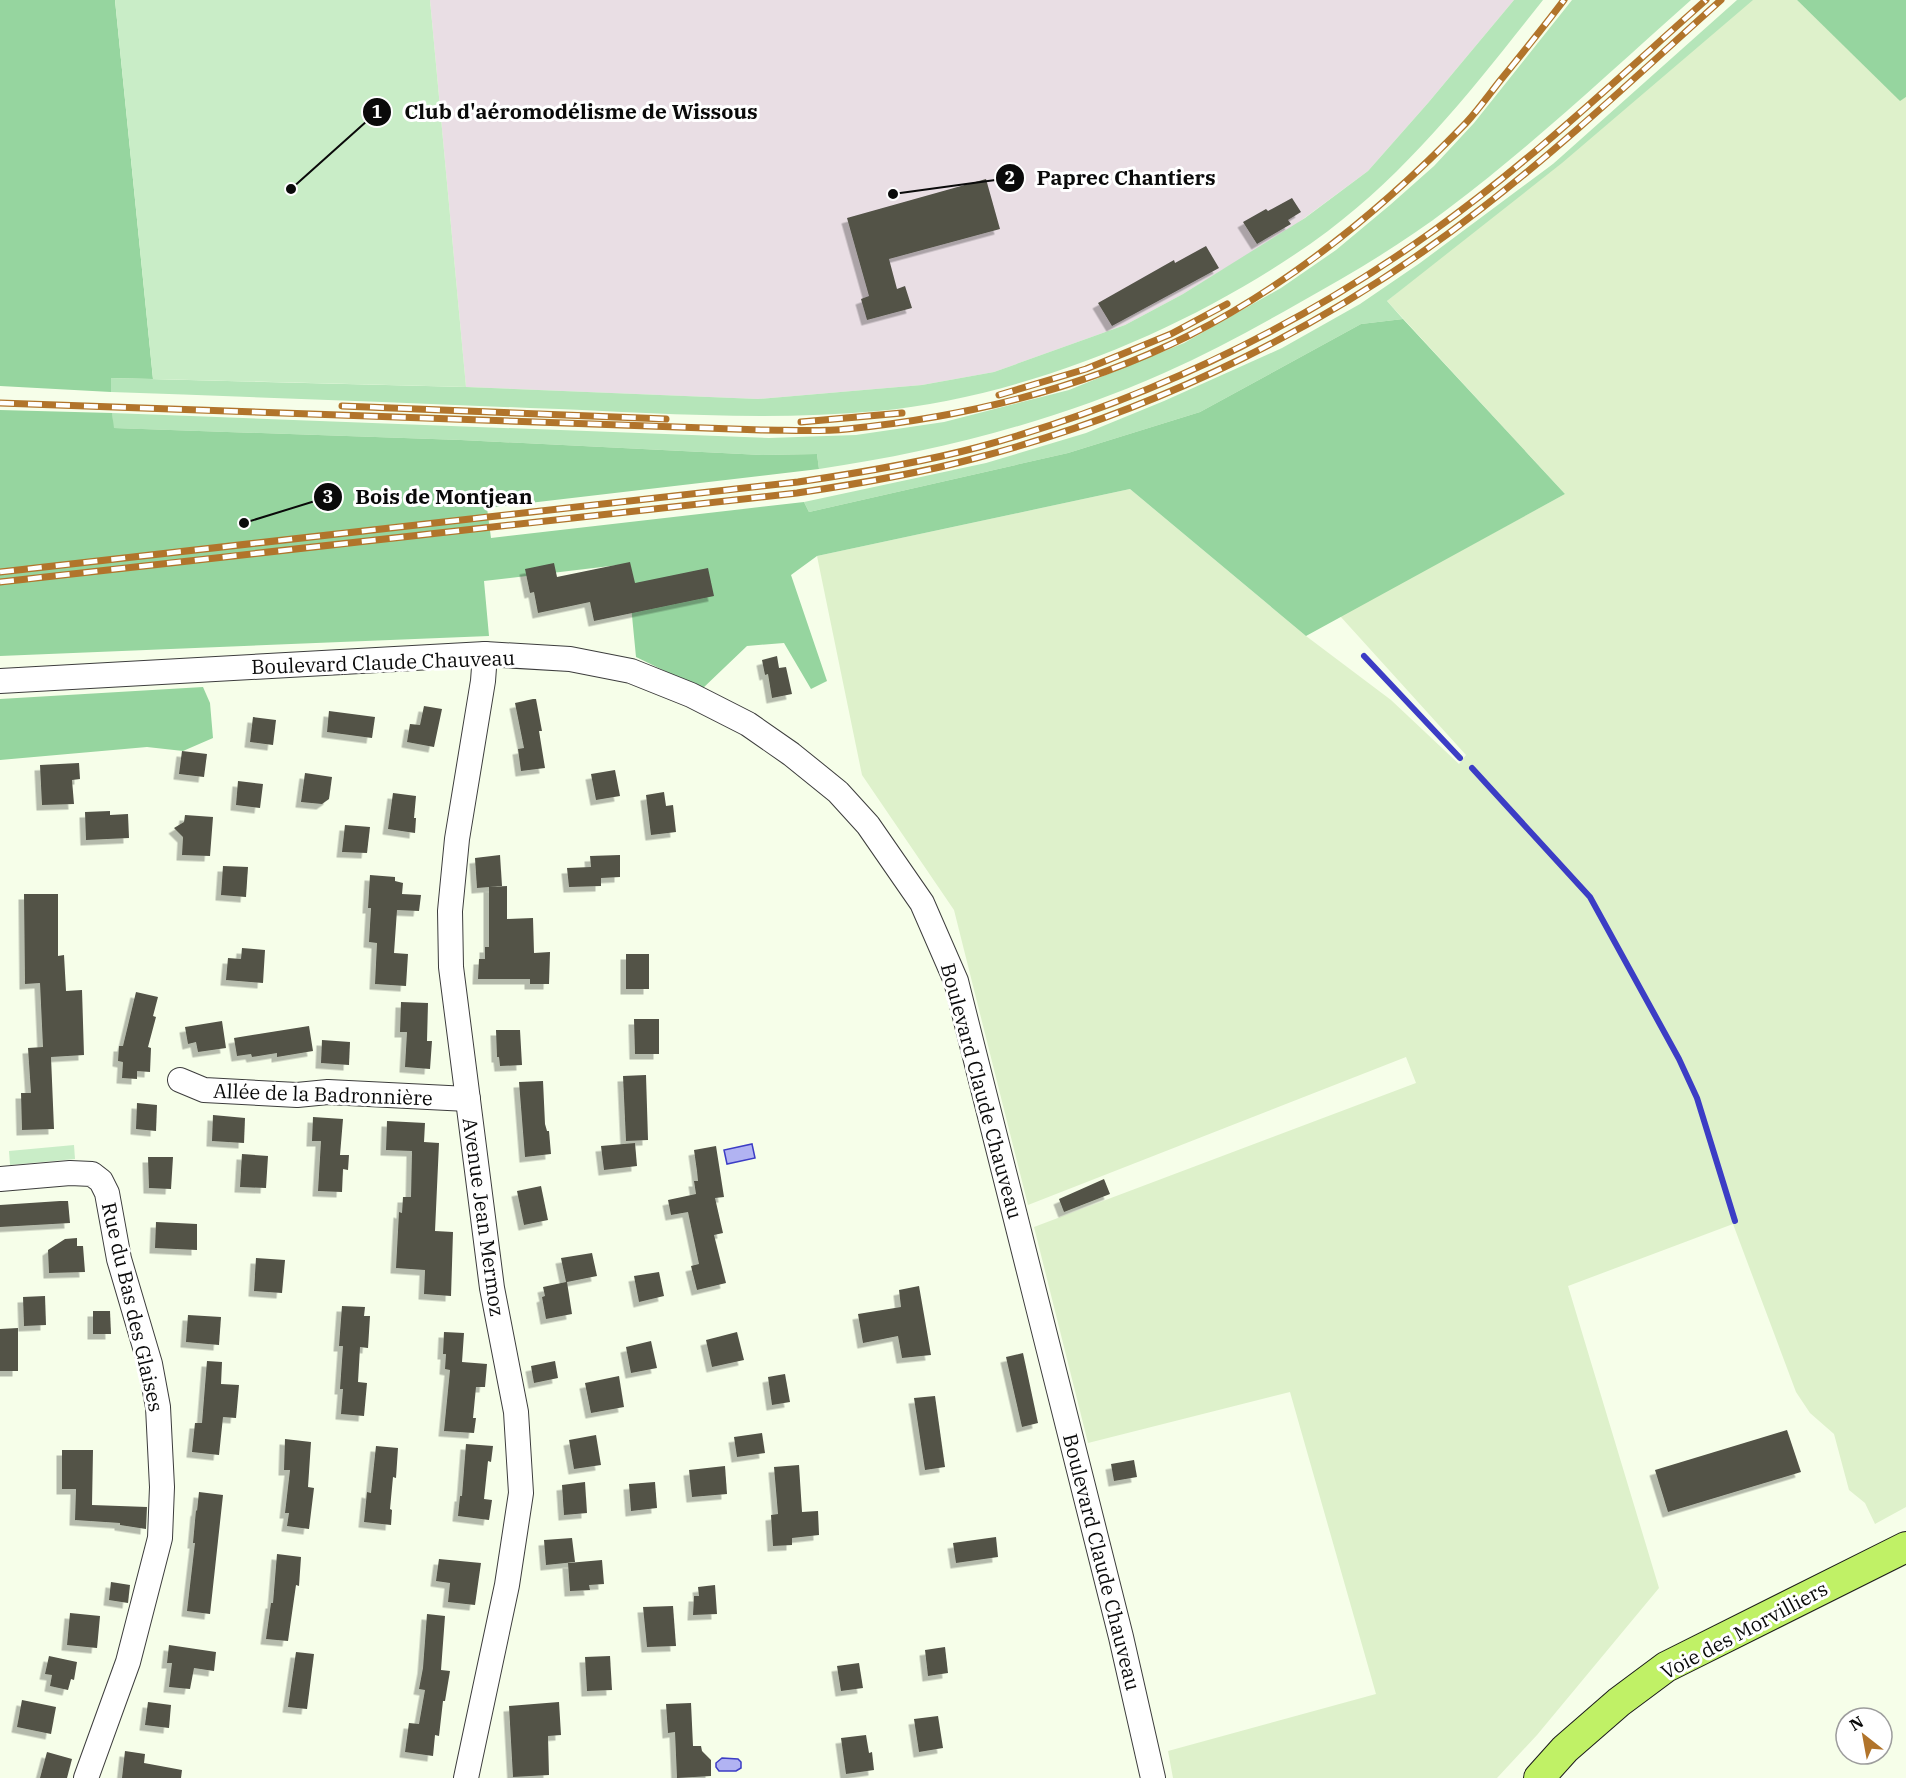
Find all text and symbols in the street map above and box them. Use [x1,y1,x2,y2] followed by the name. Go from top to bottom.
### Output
[362,92,770,131] callout: Club d'aéromodélisme de Wissous
[404,97,758,125] text: Club d'aéromodélisme de Wissous
[372,100,383,123] text: 1
[995,158,1228,197] callout: Paprec Chantiers
[1036,163,1216,191] text: Paprec Chantiers
[1005,166,1015,189] text: 2
[313,477,544,516] callout: Bois de Montjean
[355,482,533,510] text: Bois de Montjean
[323,485,333,508] text: 3
[251,644,515,680] street label: Boulevard Claude Chauveau
[935,960,1029,1222] street label: Boulevard Claude Chauveau
[213,1077,433,1111] street label: Allée de la Badronnière
[457,1116,511,1318] street label: Avenue Jean Mermoz
[96,1200,170,1414] street label: Rue du Bas des Glaises
[1057,1431,1147,1693] street label: Boulevard Claude Chauveau
[1656,1575,1832,1685] street label: Voie des Morvilliers
[1834,1706,1894,1766] north arrow
[1846,1711,1867,1735] text: N

